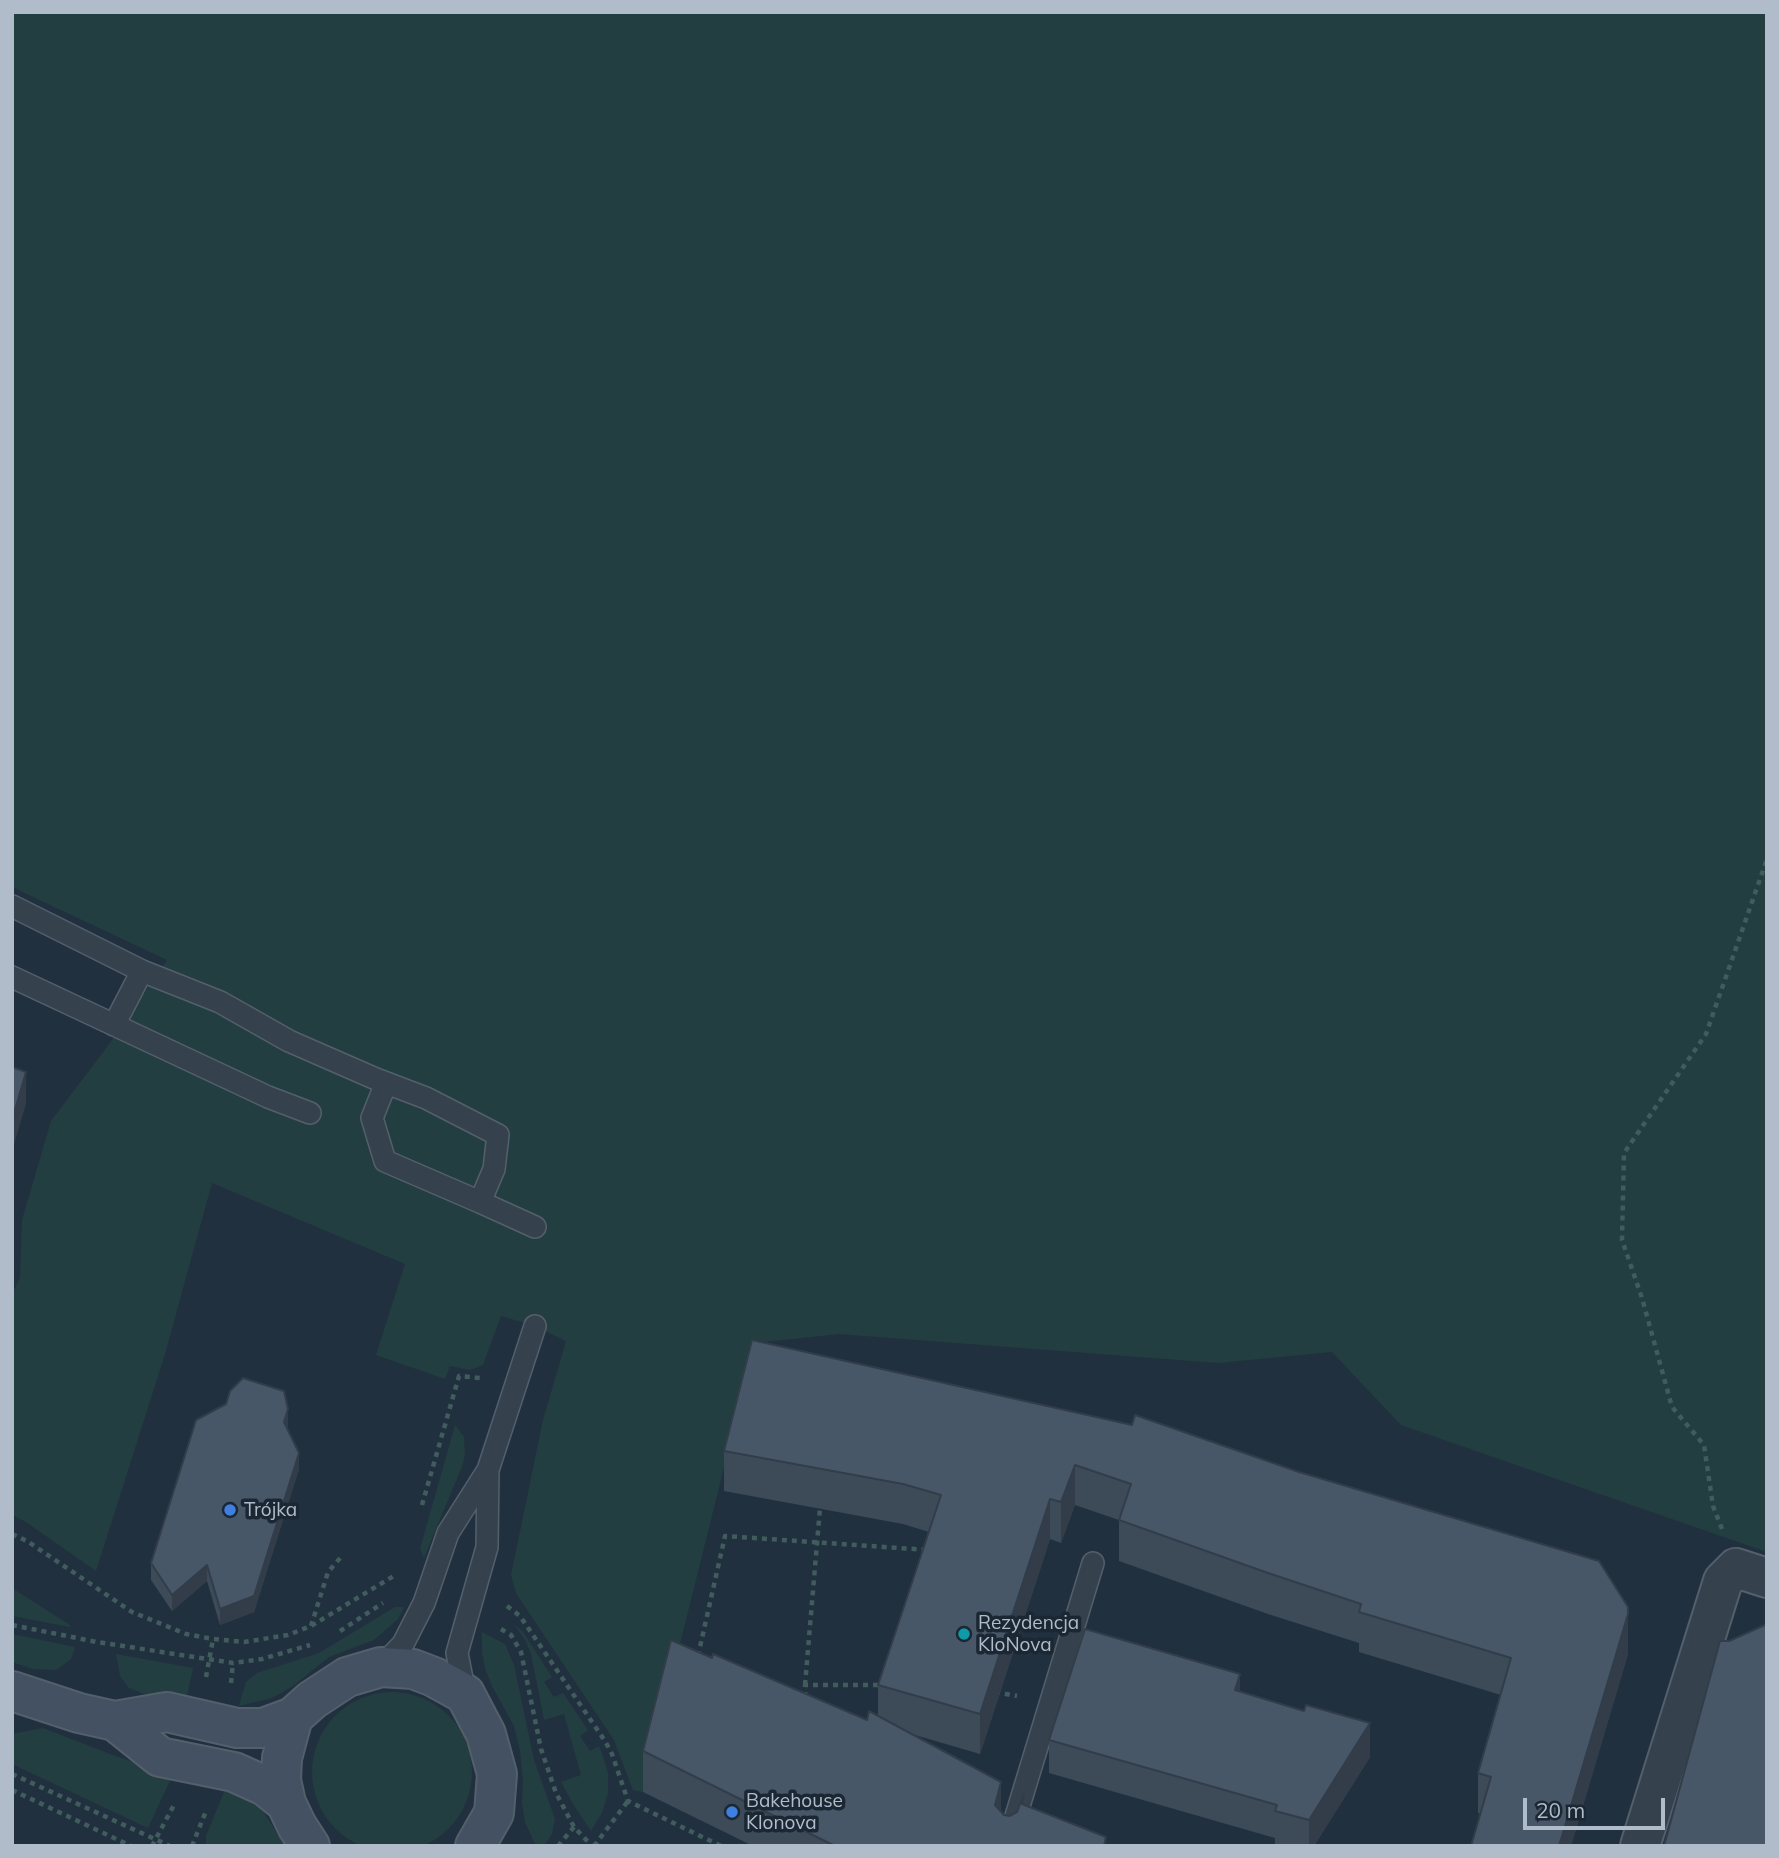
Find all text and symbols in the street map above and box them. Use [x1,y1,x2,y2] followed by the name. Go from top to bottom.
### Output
[244,1499,297,1521] place label: Trójka
[222,1502,238,1518] marker: Trójka
[978,1612,1079,1656] place label: Rezydencja KloNova
[956,1626,972,1642] marker: Rezydencja KloNova
[1527,1784,1669,1828] scale bar
[746,1790,843,1834] place label: Bakehouse Klonova
[1536,1797,1585,1823] text: 20 m
[724,1804,740,1820] marker: Bakehouse Klonova

